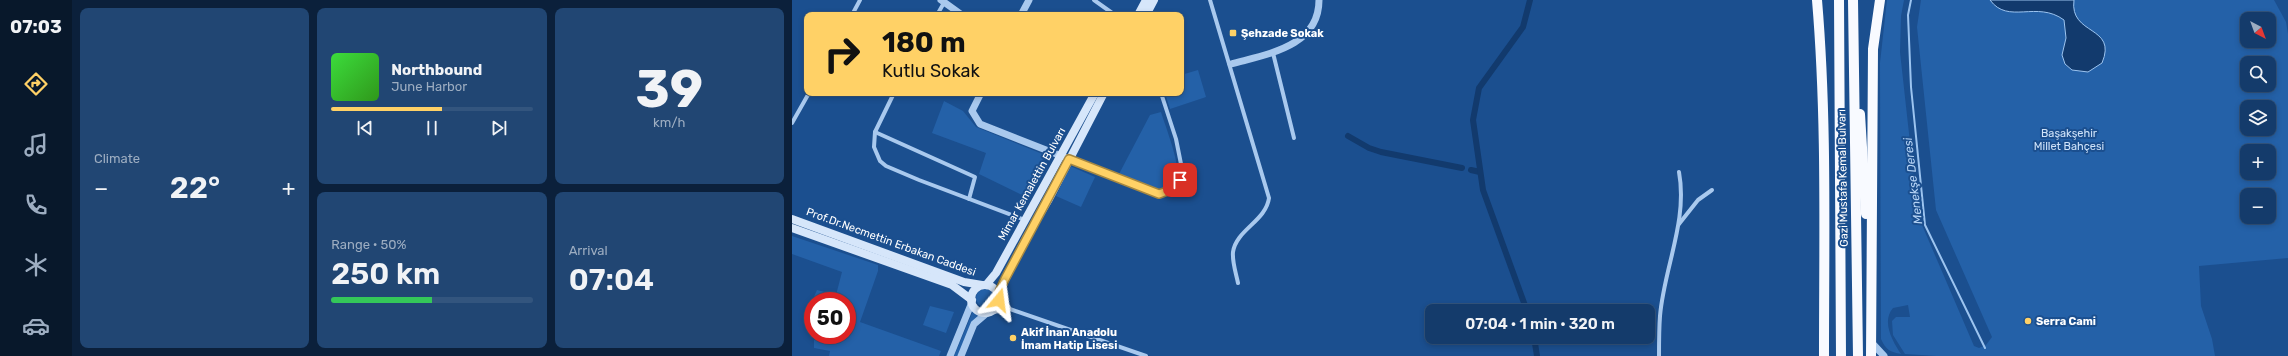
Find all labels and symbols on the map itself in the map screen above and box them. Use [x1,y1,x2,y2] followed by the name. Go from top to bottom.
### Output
[2240,12,2276,48] north arrow
[1241,27,1324,40] place label: Şehzade Sokak
[1228,28,1238,38] marker: Şehzade Sokak
[1835,109,1851,247] street label: Gazi Mustafa Kemal Bulvarı
[996,125,1068,243] street label: Mimar Kemalettin Bulvarı
[2034,127,2104,153] park label: Başakşehir Millet Bahçesi
[1901,136,1925,225] water label: Menekşe Deresi
[1163,163,1197,197] pin
[804,205,978,279] street label: Prof.Dr.Necmettin Erbakan Caddesi
[978,279,1020,321] position arrow
[804,292,856,344] speed limit sign: 50
[2036,315,2096,328] place label: Serra Cami
[2023,316,2033,326] marker: Serra Cami
[1021,326,1117,352] place label: Akif İnan Anadolu İmam Hatip Lisesi
[1008,333,1018,343] marker: Akif İnan Anadolu İmam Hatip Lisesi

